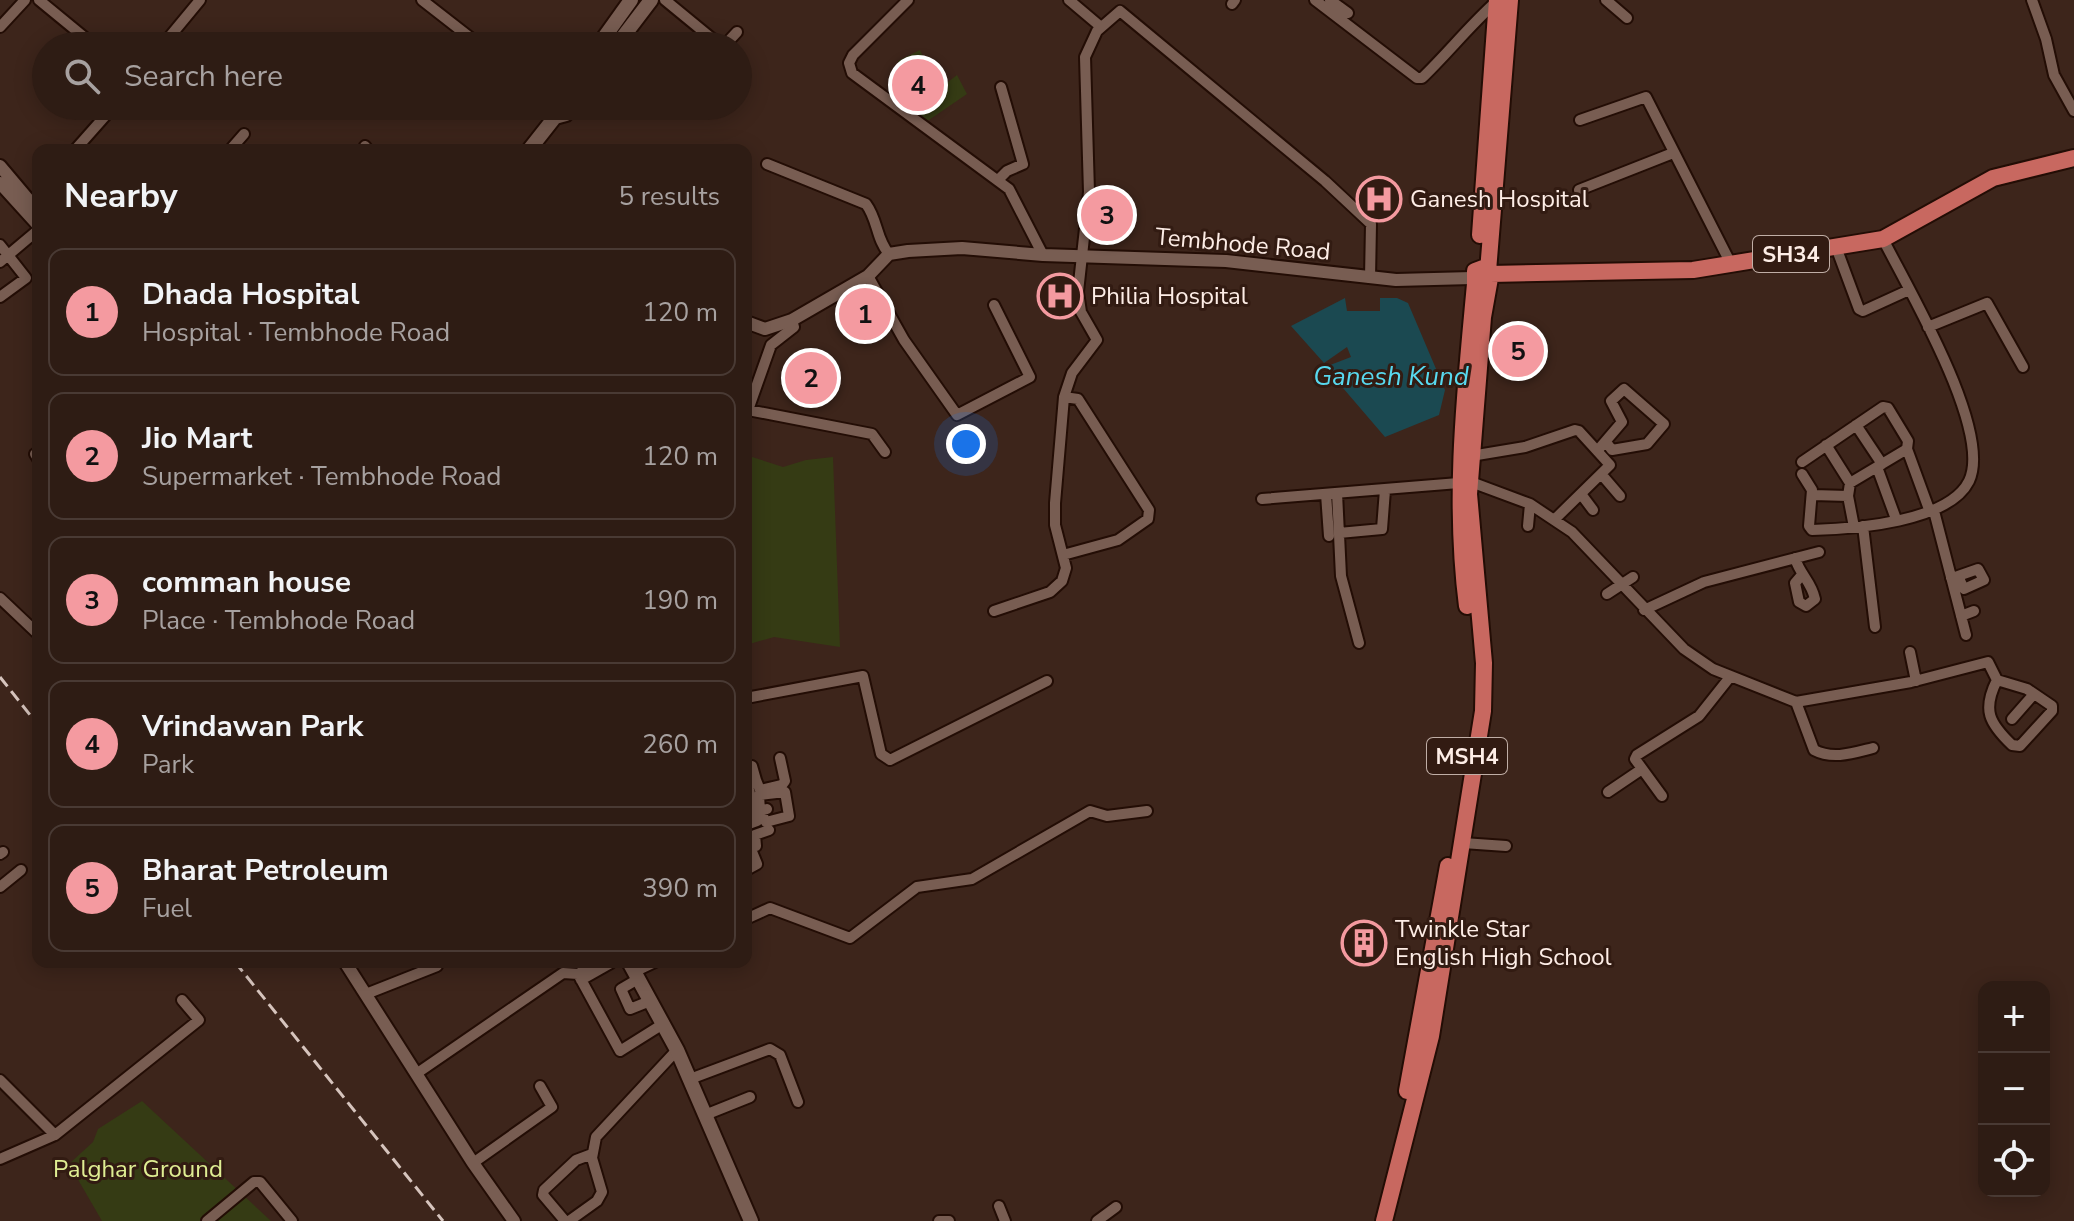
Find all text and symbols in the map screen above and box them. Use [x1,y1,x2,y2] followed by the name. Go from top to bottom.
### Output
[32,32,752,120] search box
[60,54,104,98] icon: search
[892,55,944,115] pin: 4
[124,56,283,97] text: Search here
[64,173,178,219] text: Nearby
[1355,175,1403,223] hospital icon: Ganesh Hospital
[619,179,720,214] text: 5 results
[1410,183,1589,215] place label: Ganesh Hospital
[1081,185,1133,245] pin: 3
[1154,220,1332,268] street label: Tembhode Road
[1753,236,1829,272] road number: SH34
[1036,272,1084,320] hospital icon: Philia Hospital
[142,274,360,315] text: Dhada Hospital
[1091,280,1248,312] place label: Philia Hospital
[839,284,891,344] pin: 1
[84,295,100,330] text: 1
[642,295,718,330] text: 120 m
[142,315,450,350] text: Hospital · Tembhode Road
[1492,321,1544,381] pin: 5
[785,348,837,408] pin: 2
[1313,359,1470,394] water label: Ganesh Kund
[142,418,252,459] text: Jio Mart
[946,424,986,464] your location
[84,439,100,474] text: 2
[642,439,718,474] text: 120 m
[142,459,501,494] text: Supermarket · Tembhode Road
[142,562,351,603] text: comman house
[84,583,100,618] text: 3
[642,583,718,618] text: 190 m
[142,603,415,638] text: Place · Tembhode Road
[142,706,363,747] text: Vrindawan Park
[84,727,100,762] text: 4
[642,727,718,762] text: 260 m
[1427,738,1507,774] road number: MSH4
[142,747,194,782] text: Park
[142,850,389,891] text: Bharat Petroleum
[84,871,100,906] text: 5
[642,871,718,906] text: 390 m
[142,891,192,926] text: Fuel
[1395,913,1612,973] place label: Twinkle Star English High School
[1340,919,1388,967] building icon: Twinkle Star English High School
[1978,981,2050,1197] map controls
[1978,981,2050,1053] button: +
[1978,1053,2050,1125] button: −
[1978,1125,2050,1197] button: locate
[53,1153,223,1185] park label: Palghar Ground

